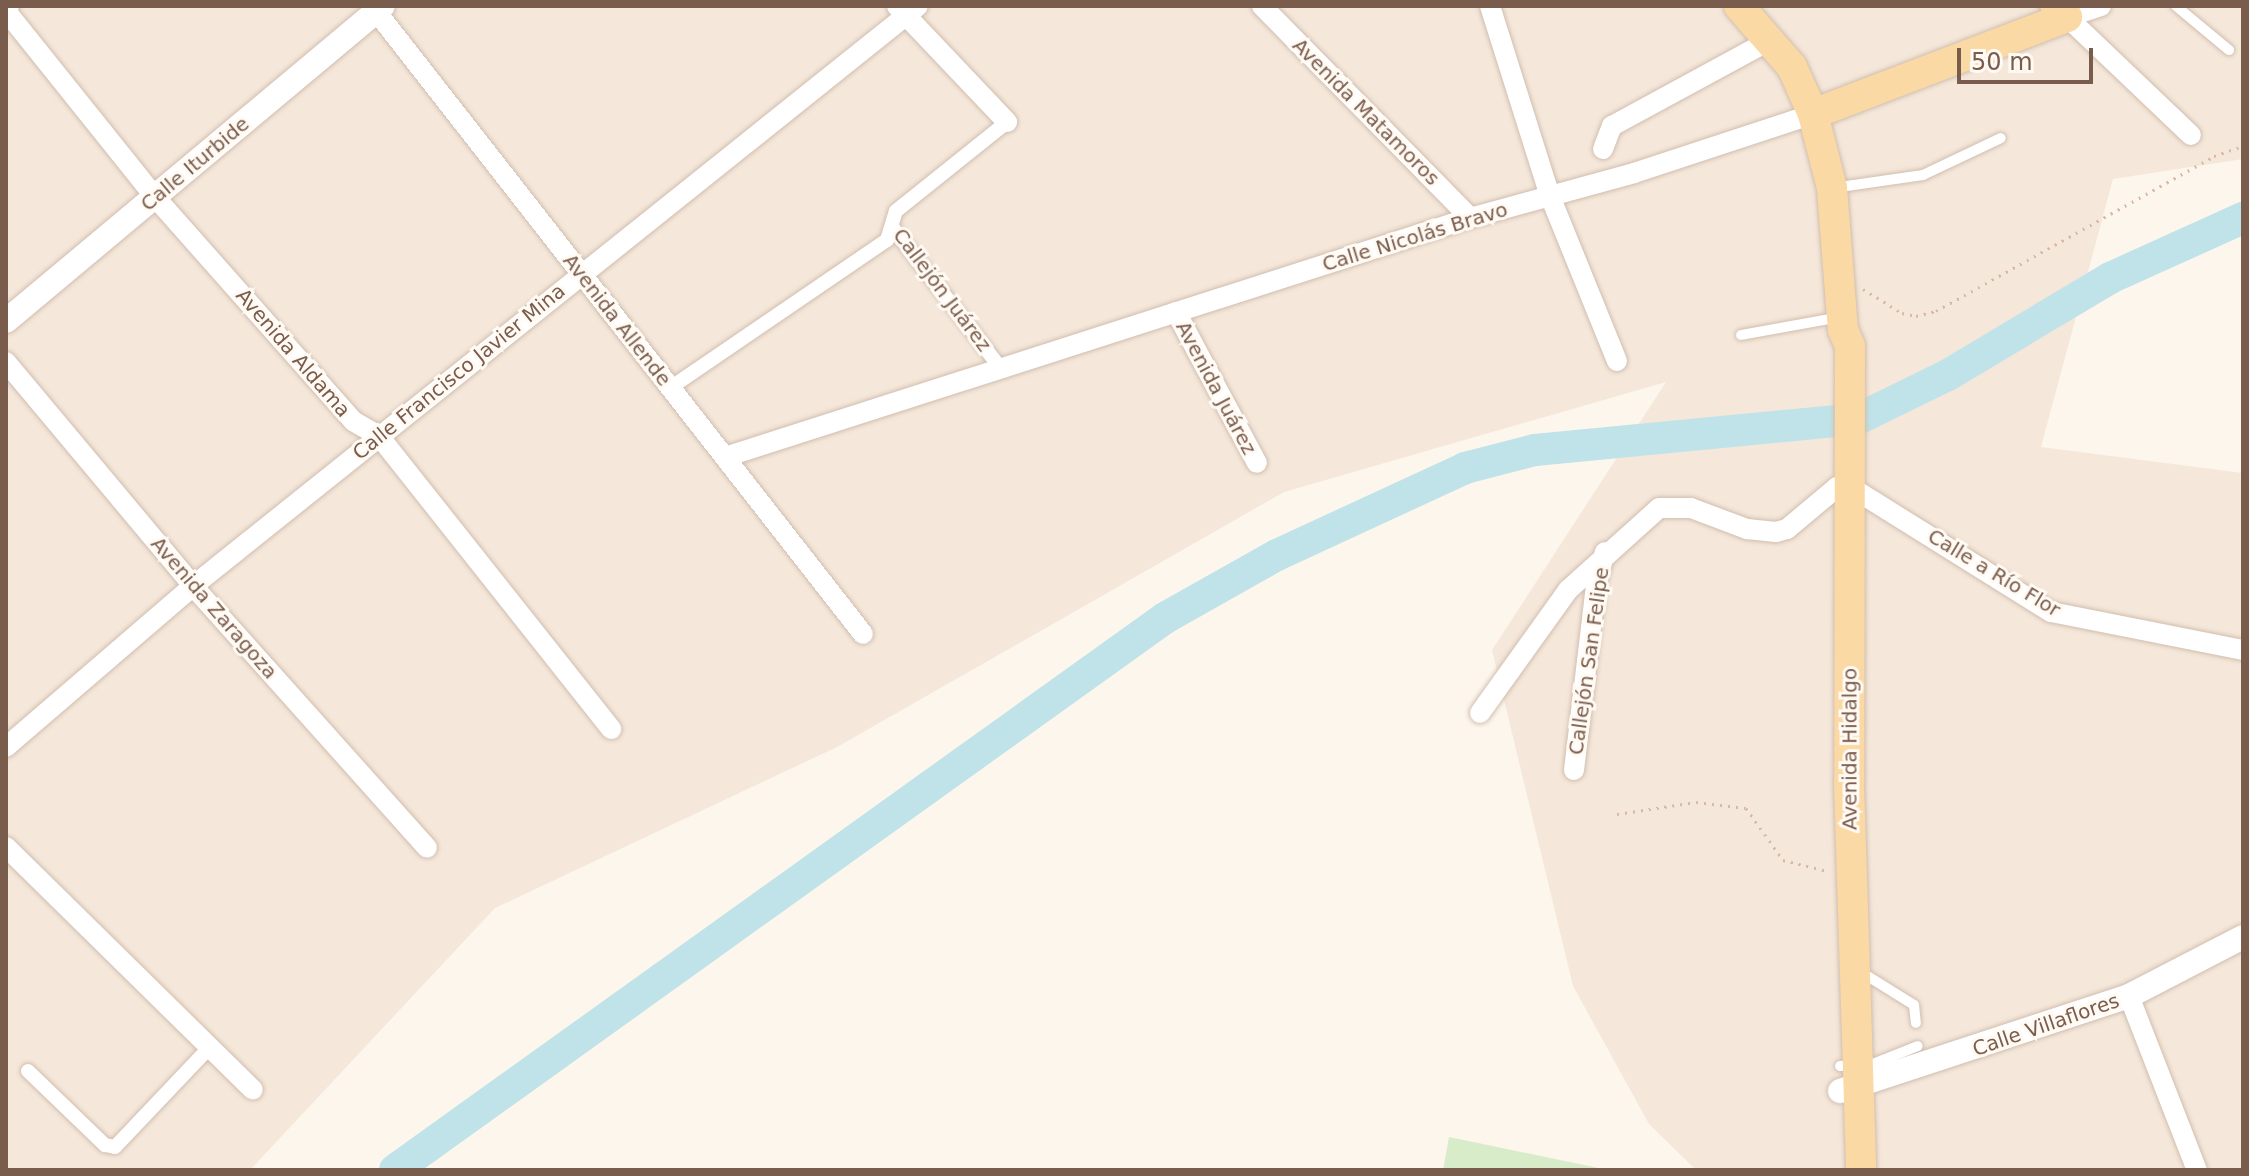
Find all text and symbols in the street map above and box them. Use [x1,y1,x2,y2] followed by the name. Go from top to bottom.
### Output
[1961,32,2097,82] scale bar
[1288,34,1444,190] street label: Avenida Matamoros
[1971,48,2033,76] text: 50 m
[136,112,254,216] street label: Calle Iturbide
[1319,197,1511,277] street label: Calle Nicolás Bravo
[888,224,996,356] street label: Callejón Juárez
[558,249,676,391] street label: Avenida Allende
[348,279,570,465] street label: Calle Francisco Javier Mina
[231,284,355,422] street label: Avenida Aldama
[1171,317,1261,459] street label: Avenida Juárez
[1923,524,2065,622] street label: Calle a Río Flor
[146,532,282,684] street label: Avenida Zaragoza
[1564,566,1614,756] street label: Callejón San Felipe
[1838,668,1862,830] street label: Avenida Hidalgo
[1970,989,2122,1061] street label: Calle Villaflores

